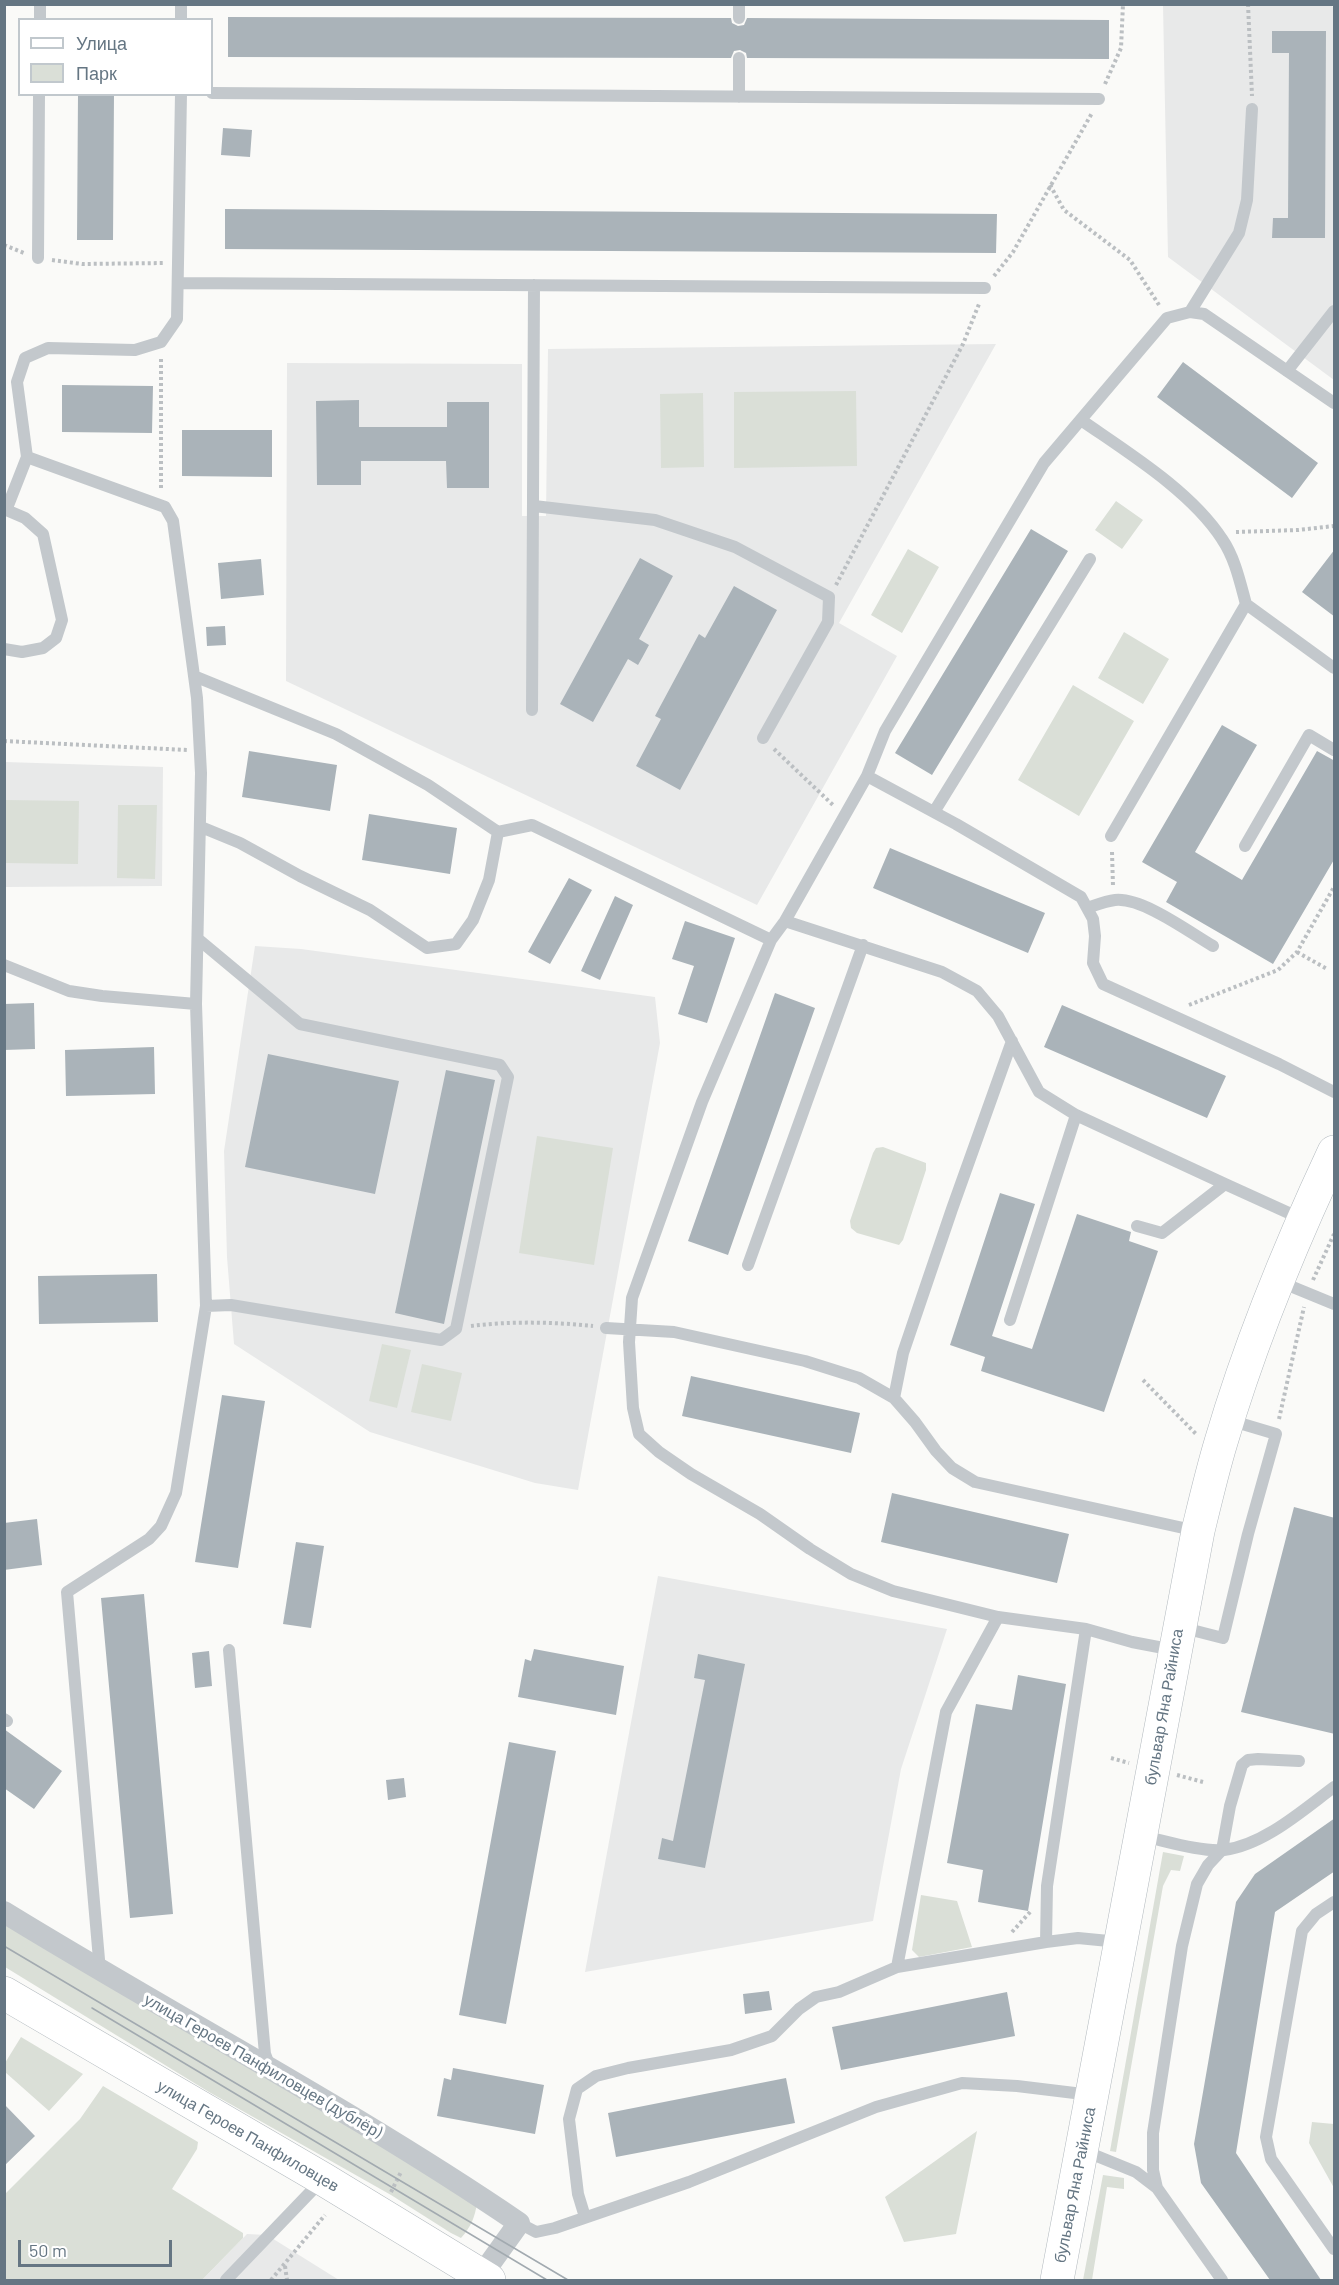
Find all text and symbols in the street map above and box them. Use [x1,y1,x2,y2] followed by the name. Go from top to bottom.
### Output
[18,18,213,96] legend
[76,32,127,54] text: Улица
[76,62,117,84] text: Парк
[1141,1627,1187,1787] street label: бульвар Яна Райниса
[141,1990,385,2142] street label: улица Героев Панфиловцев (дублёр)
[154,2076,342,2196] street label: улица Героев Панфиловцев
[1050,2105,1100,2265] street label: бульвар Яна Райниса
[21,2228,176,2266] scale bar
[29,2239,67,2261] text: 50 m

